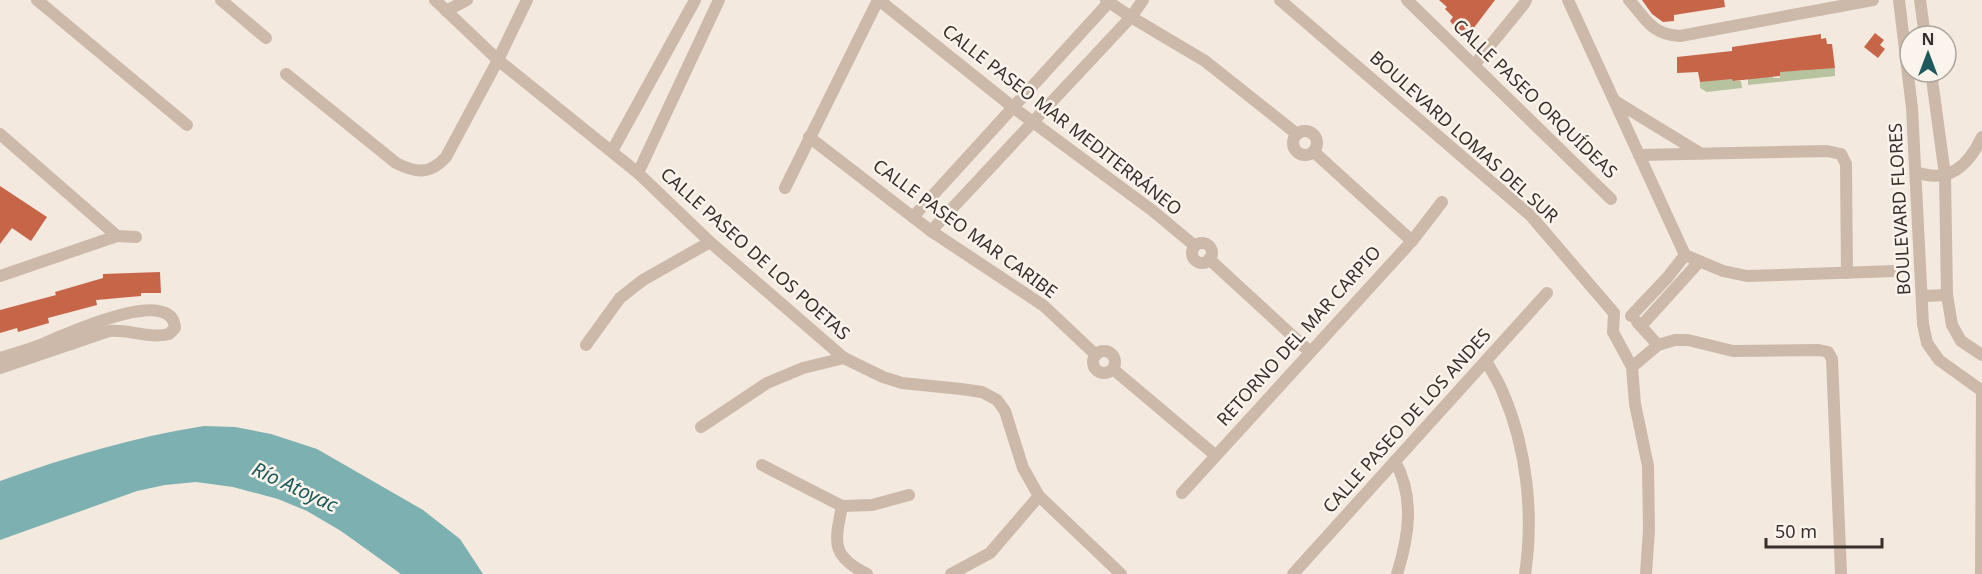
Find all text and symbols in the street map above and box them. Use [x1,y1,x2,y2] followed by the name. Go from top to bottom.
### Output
[1448,13,1623,183] street label: CALLE PASEO ORQUÍDEAS
[938,18,1187,220] street label: CALLE PASEO MAR MEDITERRÁNEO
[1898,24,1958,84] north arrow
[1921,28,1935,50] text: N
[1365,45,1564,227] street label: BOULEVARD LOMAS DEL SUR
[1882,122,1915,296] street label: BOULEVARD FLORES
[869,153,1062,303] street label: CALLE PASEO MAR CARIBE
[656,162,856,345] street label: CALLE PASEO DE LOS POETAS
[1211,240,1386,431] street label: RETORNO DEL MAR CARPIO
[1317,323,1496,518] street label: CALLE PASEO DE LOS ANDES
[248,455,343,519] water label: Río Atoyac
[1766,511,1882,549] scale bar
[1775,519,1817,543] text: 50 m

